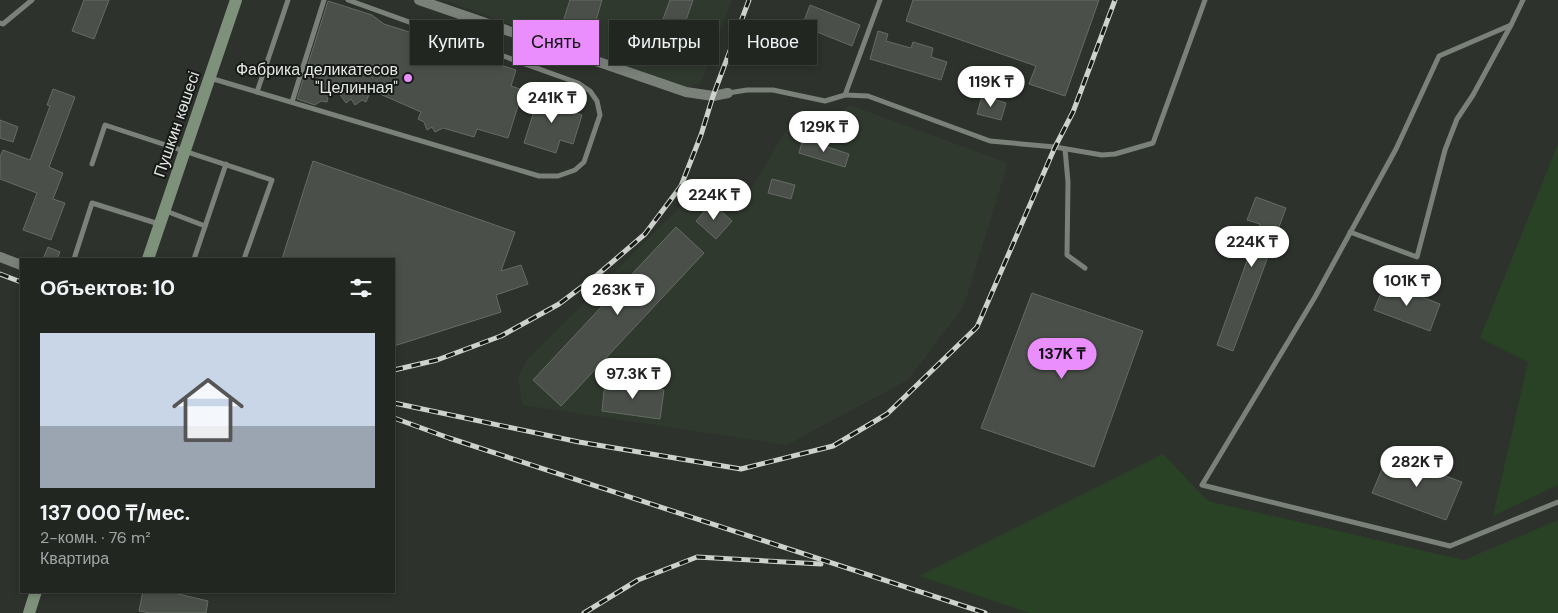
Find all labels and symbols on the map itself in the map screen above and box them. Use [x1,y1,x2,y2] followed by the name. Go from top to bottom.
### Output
[236,59,398,98] place label: Фабрика деликатесов "Целинная"
[950,66,1032,108] pin: 119K ₸
[149,68,204,180] street label: Пушкин көшесі
[402,72,414,84] marker: Фабрика деликатесов "Целинная"
[511,82,593,124] pin: 241K ₸
[783,110,865,153] pin: 129K ₸
[673,178,755,221] pin: 224K ₸
[1211,226,1293,268] pin: 224K ₸
[1366,264,1448,307] pin: 101K ₸
[577,274,659,316] pin: 263K ₸
[1021,338,1103,380] pin: 137K ₸
[587,358,679,400] pin: 97.3K ₸
[1376,446,1458,488] pin: 282K ₸

